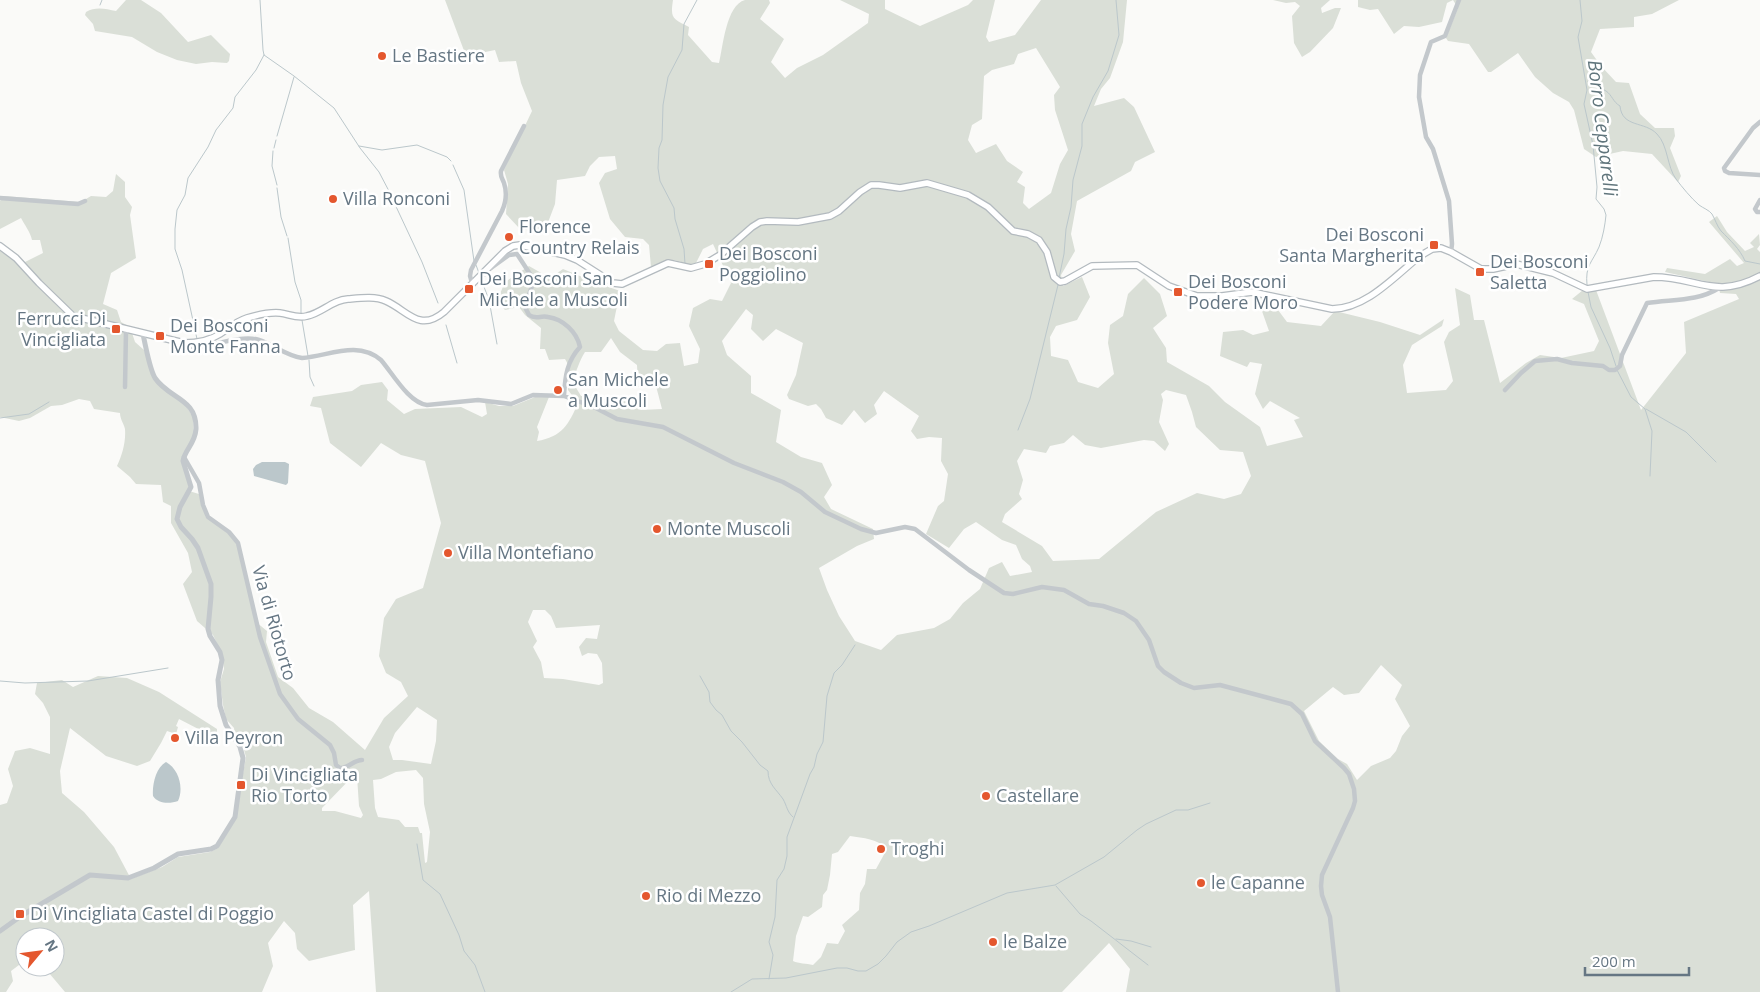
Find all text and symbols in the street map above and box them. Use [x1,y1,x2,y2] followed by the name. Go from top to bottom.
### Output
[392,43,485,67] place label: Le Bastiere
[376,50,388,62] marker: Le Bastiere
[1582,58,1624,199] water label: Borro Cepparelli
[343,186,450,210] place label: Villa Ronconi
[327,193,339,205] marker: Villa Ronconi
[519,214,640,259] place label: Florence Country Relais
[1279,222,1424,267] place label: Dei Bosconi Santa Margherita
[503,231,515,243] marker: Florence Country Relais
[1428,239,1440,251] marker: Dei Bosconi Santa Margherita
[719,241,817,286] place label: Dei Bosconi Poggiolino
[1490,249,1588,294] place label: Dei Bosconi Saletta
[703,258,715,270] marker: Dei Bosconi Poggiolino
[479,266,628,311] place label: Dei Bosconi San Michele a Muscoli
[1474,266,1486,278] marker: Dei Bosconi Saletta
[1188,269,1298,314] place label: Dei Bosconi Podere Moro
[463,283,475,295] marker: Dei Bosconi San Michele a Muscoli
[1172,286,1184,298] marker: Dei Bosconi Podere Moro
[17,306,106,351] place label: Ferrucci Di Vincigliata
[170,313,281,358] place label: Dei Bosconi Monte Fanna
[110,323,122,335] marker: Ferrucci Di Vincigliata
[154,330,166,342] marker: Dei Bosconi Monte Fanna
[568,367,669,412] place label: San Michele a Muscoli
[552,384,564,396] marker: San Michele a Muscoli
[667,516,791,540] place label: Monte Muscoli
[651,523,663,535] marker: Monte Muscoli
[458,540,594,564] place label: Villa Montefiano
[442,547,454,559] marker: Villa Montefiano
[247,562,303,683] street label: Via di Riotorto
[185,725,283,749] place label: Villa Peyron
[169,732,181,744] marker: Villa Peyron
[251,762,358,807] place label: Di Vincigliata Rio Torto
[235,779,247,791] marker: Di Vincigliata Rio Torto
[996,783,1079,807] place label: Castellare
[980,790,992,802] marker: Castellare
[891,836,944,860] place label: Troghi
[875,843,887,855] marker: Troghi
[1211,870,1305,894] place label: le Capanne
[1195,877,1207,889] marker: le Capanne
[656,883,761,907] place label: Rio di Mezzo
[640,890,652,902] marker: Rio di Mezzo
[30,901,274,925] place label: Di Vincigliata Castel di Poggio
[14,908,26,920] marker: Di Vincigliata Castel di Poggio
[15,927,65,977] north arrow
[1003,929,1067,953] place label: le Balze
[41,936,63,955] text: N
[987,936,999,948] marker: le Balze
[1585,944,1689,976] scale bar
[1592,951,1636,971] text: 200 m

